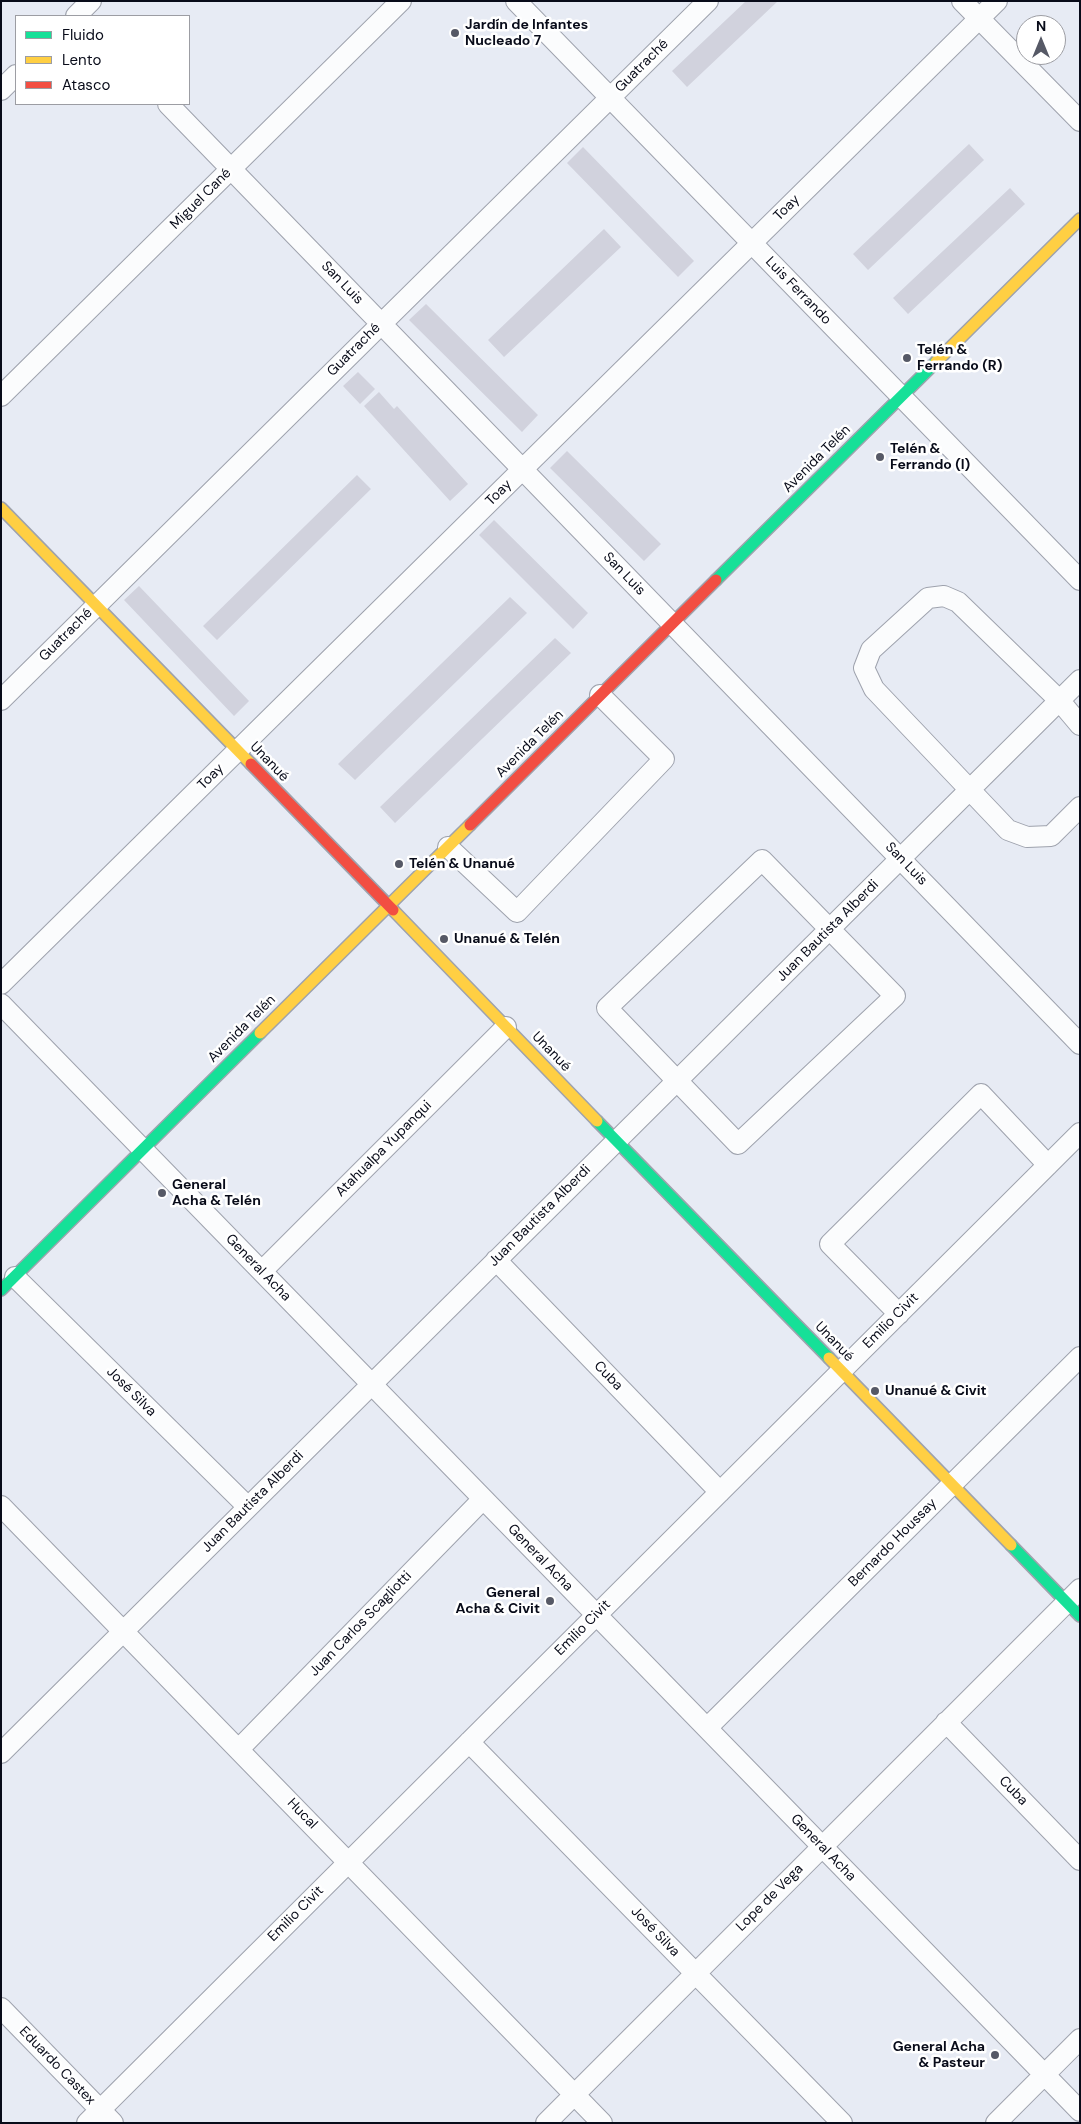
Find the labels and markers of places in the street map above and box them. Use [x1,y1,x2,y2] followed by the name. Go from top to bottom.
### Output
[465,17,588,49] place label: Jardín de Infantes Nucleado 7
[449,27,461,39] marker: Jardín de Infantes Nucleado 7
[917,342,1002,374] place label: Telén & Ferrando (R)
[901,352,913,364] marker: Telén & Ferrando (R)
[890,441,970,474] place label: Telén & Ferrando (I)
[874,451,886,463] marker: Telén & Ferrando (I)
[409,856,515,872] place label: Telén & Unanué
[393,858,405,870] marker: Telén & Unanué
[454,931,560,947] place label: Unanué & Telén
[438,933,450,945] marker: Unanué & Telén
[172,1177,261,1210] place label: General Acha & Telén
[156,1187,168,1199] marker: General Acha & Telén
[885,1383,987,1399] place label: Unanué & Civit
[869,1385,881,1397] marker: Unanué & Civit
[456,1585,540,1618] place label: General Acha & Civit
[544,1595,556,1607] marker: General Acha & Civit
[893,2039,985,2072] place label: General Acha & Pasteur
[989,2049,1001,2061] marker: General Acha & Pasteur

